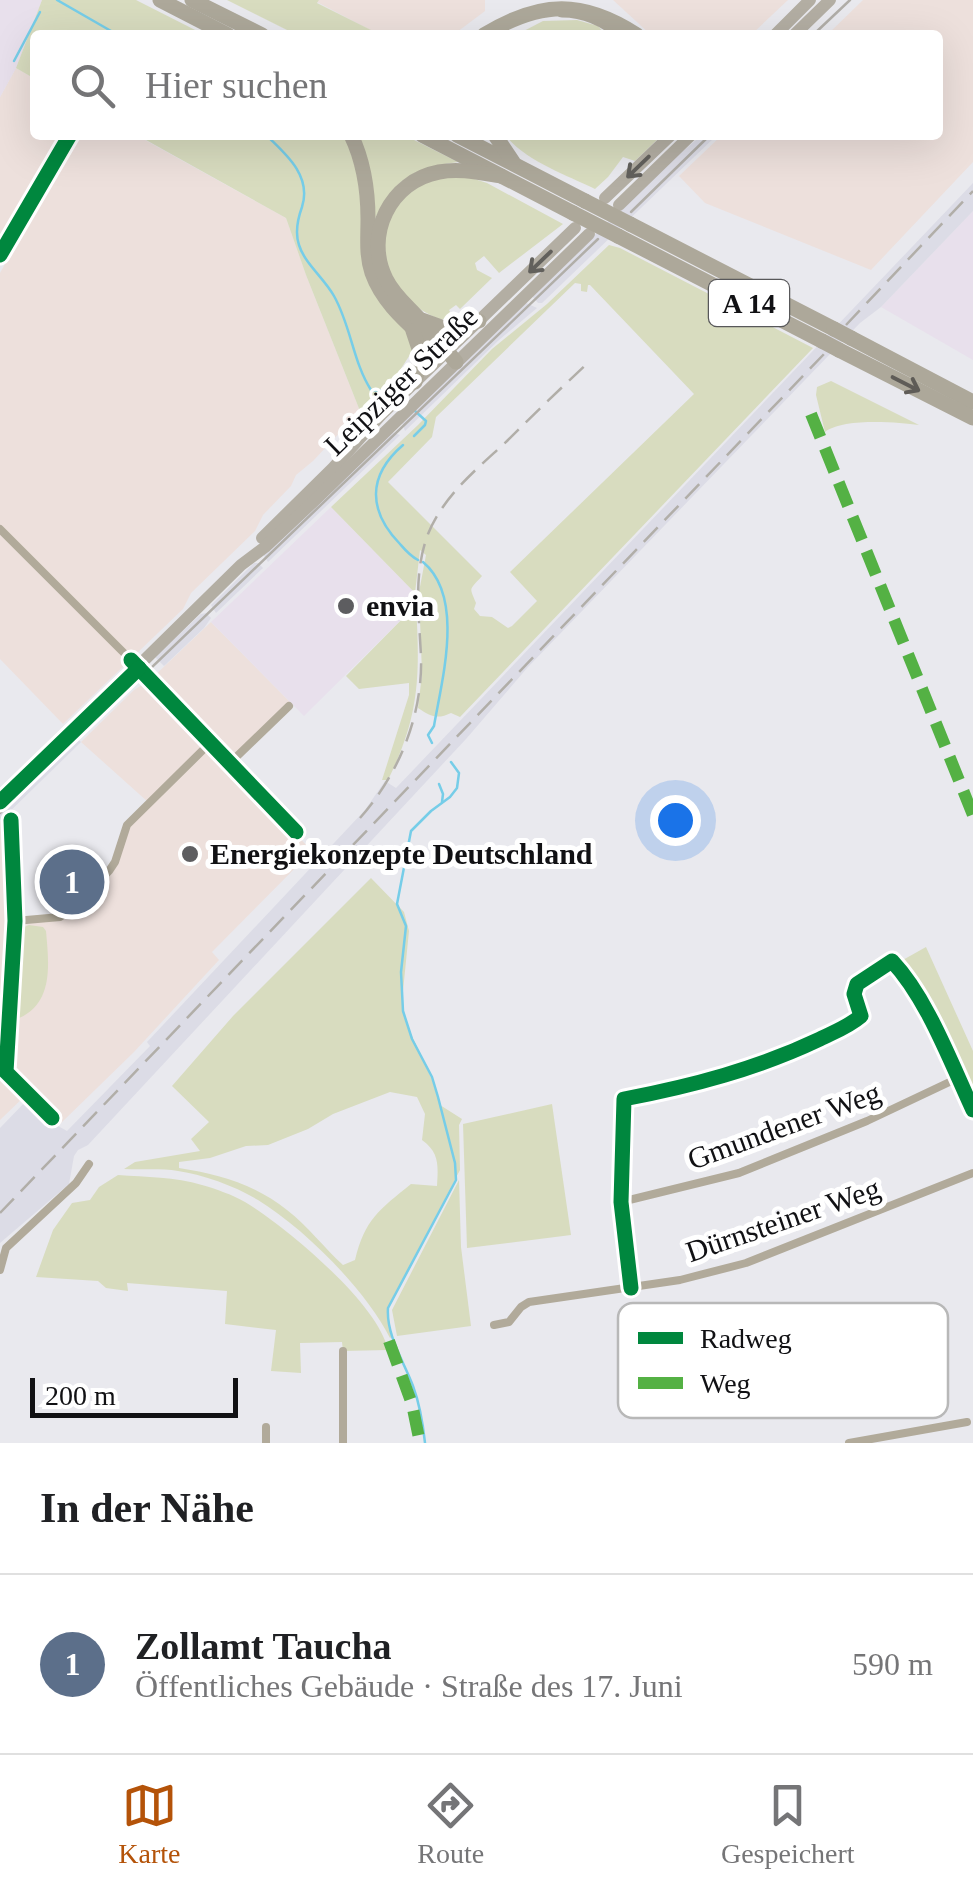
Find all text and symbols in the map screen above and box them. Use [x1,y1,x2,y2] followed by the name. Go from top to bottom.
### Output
[30,30,943,140] search box
[65,58,120,113] icon: search
[145,64,328,106] text: Hier suchen
[626,154,651,178] one-way arrow
[528,250,552,274] one-way arrow
[709,280,789,326] road number: A 14
[318,300,484,462] street label: Leipziger Straße
[891,375,920,394] one-way arrow
[366,589,434,622] place label: envia
[335,595,357,617] marker: envia
[650,795,701,846] your location
[210,837,593,870] place label: Energiekonzepte Deutschland
[179,843,201,865] marker: Energiekonzepte Deutschland
[40,844,104,920] pin: 1
[683,1075,885,1176] street label: Gmundener Weg
[682,1171,884,1268] street label: Dürnsteiner Weg
[618,1303,948,1418] legend
[700,1323,792,1354] text: Radweg
[700,1368,751,1399] text: Weg
[30,1373,238,1418] scale bar
[45,1380,116,1411] text: 200 m
[40,1485,254,1531] text: In der Nähe
[135,1625,392,1667] text: Zollamt Taucha
[65,1646,81,1682] text: 1
[852,1646,933,1682] text: 590 m
[135,1668,683,1704] text: Öffentliches Gebäude · Straße des 17. Juni
[118,1778,181,1870] tab: Karte
[417,1778,484,1870] tab: Route
[721,1778,855,1870] tab: Gespeichert

